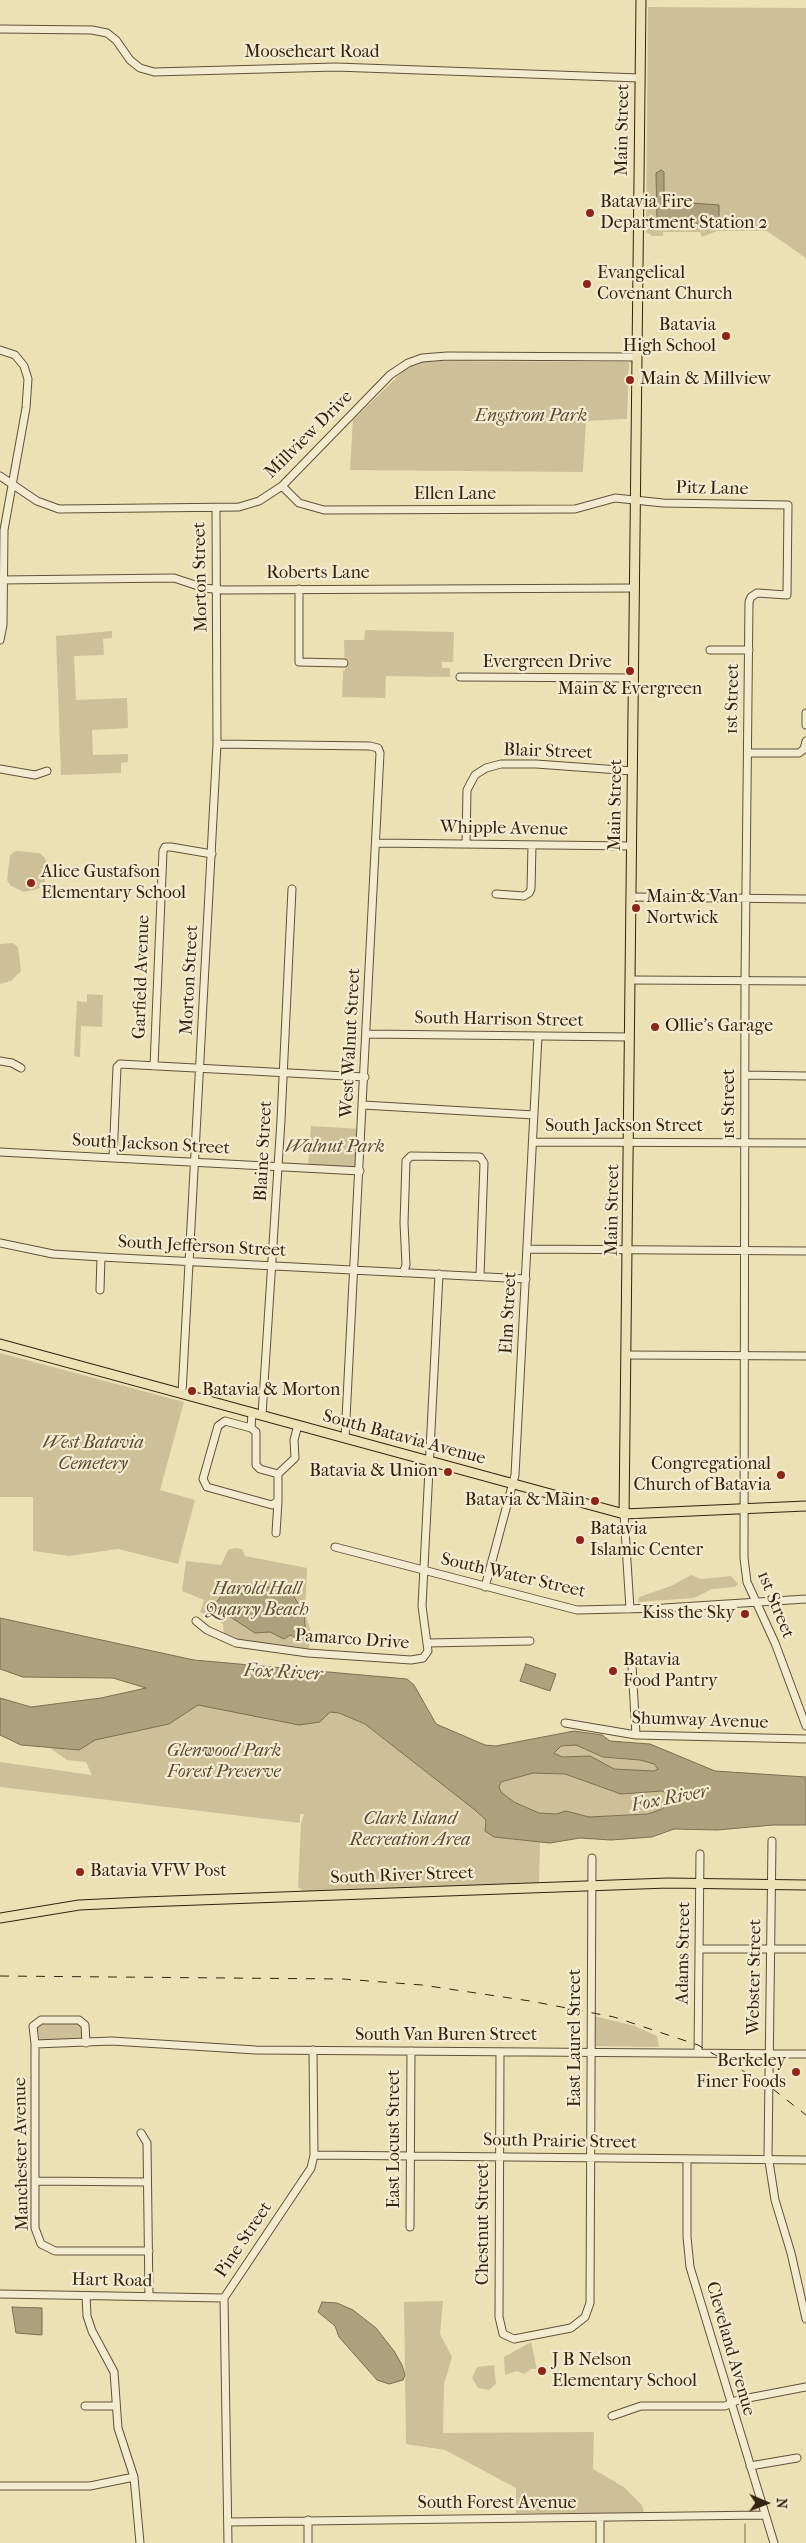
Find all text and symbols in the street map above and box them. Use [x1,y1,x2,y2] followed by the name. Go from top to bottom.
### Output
[244,42,380,64] street label: Mooseheart Road
[611,84,635,176] street label: Main Street
[600,192,768,234] place label: Batavia Fire Department Station 2
[584,207,596,219] marker: Batavia Fire Department Station 2
[597,263,733,306] place label: Evangelical Covenant Church
[581,278,593,290] marker: Evangelical Covenant Church
[623,315,716,358] place label: Batavia High School
[720,330,732,342] marker: Batavia High School
[640,369,771,391] place label: Main & Millview
[624,374,636,386] marker: Main & Millview
[260,386,358,484] street label: Millview Drive
[475,406,587,428] park label: Engstrom Park
[675,478,749,500] street label: Pitz Lane
[414,484,496,506] street label: Ellen Lane
[189,522,213,632] street label: Morton Street
[266,563,370,585] street label: Roberts Lane
[482,652,612,674] street label: Evergreen Drive
[722,663,744,735] street label: 1st Street
[624,665,636,677] marker: Main & Evergreen
[558,679,702,701] place label: Main & Evergreen
[503,740,593,764] street label: Blair Street
[604,759,628,851] street label: Main Street
[440,817,568,841] street label: Whipple Avenue
[41,862,186,904] place label: Alice Gustafson Elementary School
[25,877,37,889] marker: Alice Gustafson Elementary School
[646,887,738,930] place label: Main & Van Nortwick
[630,902,642,914] marker: Main & Van Nortwick
[129,915,155,1039] street label: Garfield Avenue
[176,924,204,1036] street label: Morton Street
[336,967,366,1119] street label: West Walnut Street
[414,1008,584,1032] street label: South Harrison Street
[665,1016,773,1038] place label: Ollie's Garage
[649,1021,661,1033] marker: Ollie's Garage
[719,1069,741,1139] street label: 1st Street
[251,1100,277,1202] street label: Blaine Street
[545,1116,703,1138] street label: South Jackson Street
[72,1130,230,1160] street label: South Jackson Street
[285,1137,385,1159] park label: Walnut Park
[601,1164,625,1256] street label: Main Street
[117,1232,287,1262] street label: South Jefferson Street
[496,1271,522,1355] street label: Elm Street
[202,1380,341,1402] place label: Batavia & Morton
[186,1385,198,1397] marker: Batavia & Morton
[320,1406,488,1470] street label: South Batavia Avenue
[42,1433,144,1476] park label: West Batavia Cemetery
[633,1454,771,1496] place label: Congregational Church of Batavia
[309,1461,438,1483] place label: Batavia & Union
[442,1466,454,1478] marker: Batavia & Union
[775,1469,787,1481] marker: Congregational Church of Batavia
[465,1490,585,1512] place label: Batavia & Main
[589,1495,601,1507] marker: Batavia & Main
[590,1519,703,1562] place label: Batavia Islamic Center
[574,1534,586,1546] marker: Batavia Islamic Center
[439,1549,587,1603] street label: South Water Street
[752,1568,798,1642] street label: 1st Street
[205,1579,309,1622] park label: Harold Hall Quarry Beach
[642,1603,735,1625] place label: Kiss the Sky
[739,1608,751,1620] marker: Kiss the Sky
[294,1625,410,1655] street label: Pamarco Drive
[623,1650,717,1692] place label: Batavia Food Pantry
[243,1660,323,1686] water label: Fox River
[607,1665,619,1677] marker: Batavia Food Pantry
[631,1708,769,1734] street label: Shumway Avenue
[167,1741,281,1784] park label: Glenwood Park Forest Preserve
[629,1780,711,1818] water label: Fox River
[350,1809,470,1852] park label: Clark Island Recreation Area
[90,1861,227,1883] place label: Batavia VFW Post
[330,1863,474,1889] street label: South River Street
[74,1866,86,1878] marker: Batavia VFW Post
[672,1901,696,2005] street label: Adams Street
[743,1919,767,2035] street label: Webster Street
[565,1969,587,2107] street label: East Laurel Street
[355,2025,537,2047] street label: South Van Buren Street
[696,2051,786,2094] place label: Berkeley Finer Foods
[790,2066,802,2078] marker: Berkeley Finer Foods
[384,2070,406,2208] street label: East Locust Street
[10,2077,34,2231] street label: Manchester Avenue
[483,2130,637,2154] street label: South Prairie Street
[473,2163,495,2285] street label: Chestnut Street
[211,2198,277,2282] street label: Pine Street
[71,2269,153,2293] street label: Hart Road
[701,2279,759,2419] street label: Cleveland Avenue
[552,2350,697,2392] place label: J B Nelson Elementary School
[536,2365,548,2377] marker: J B Nelson Elementary School
[741,2478,791,2528] north arrow
[418,2493,576,2515] street label: South Forest Avenue
[773,2498,790,2509] text: N

